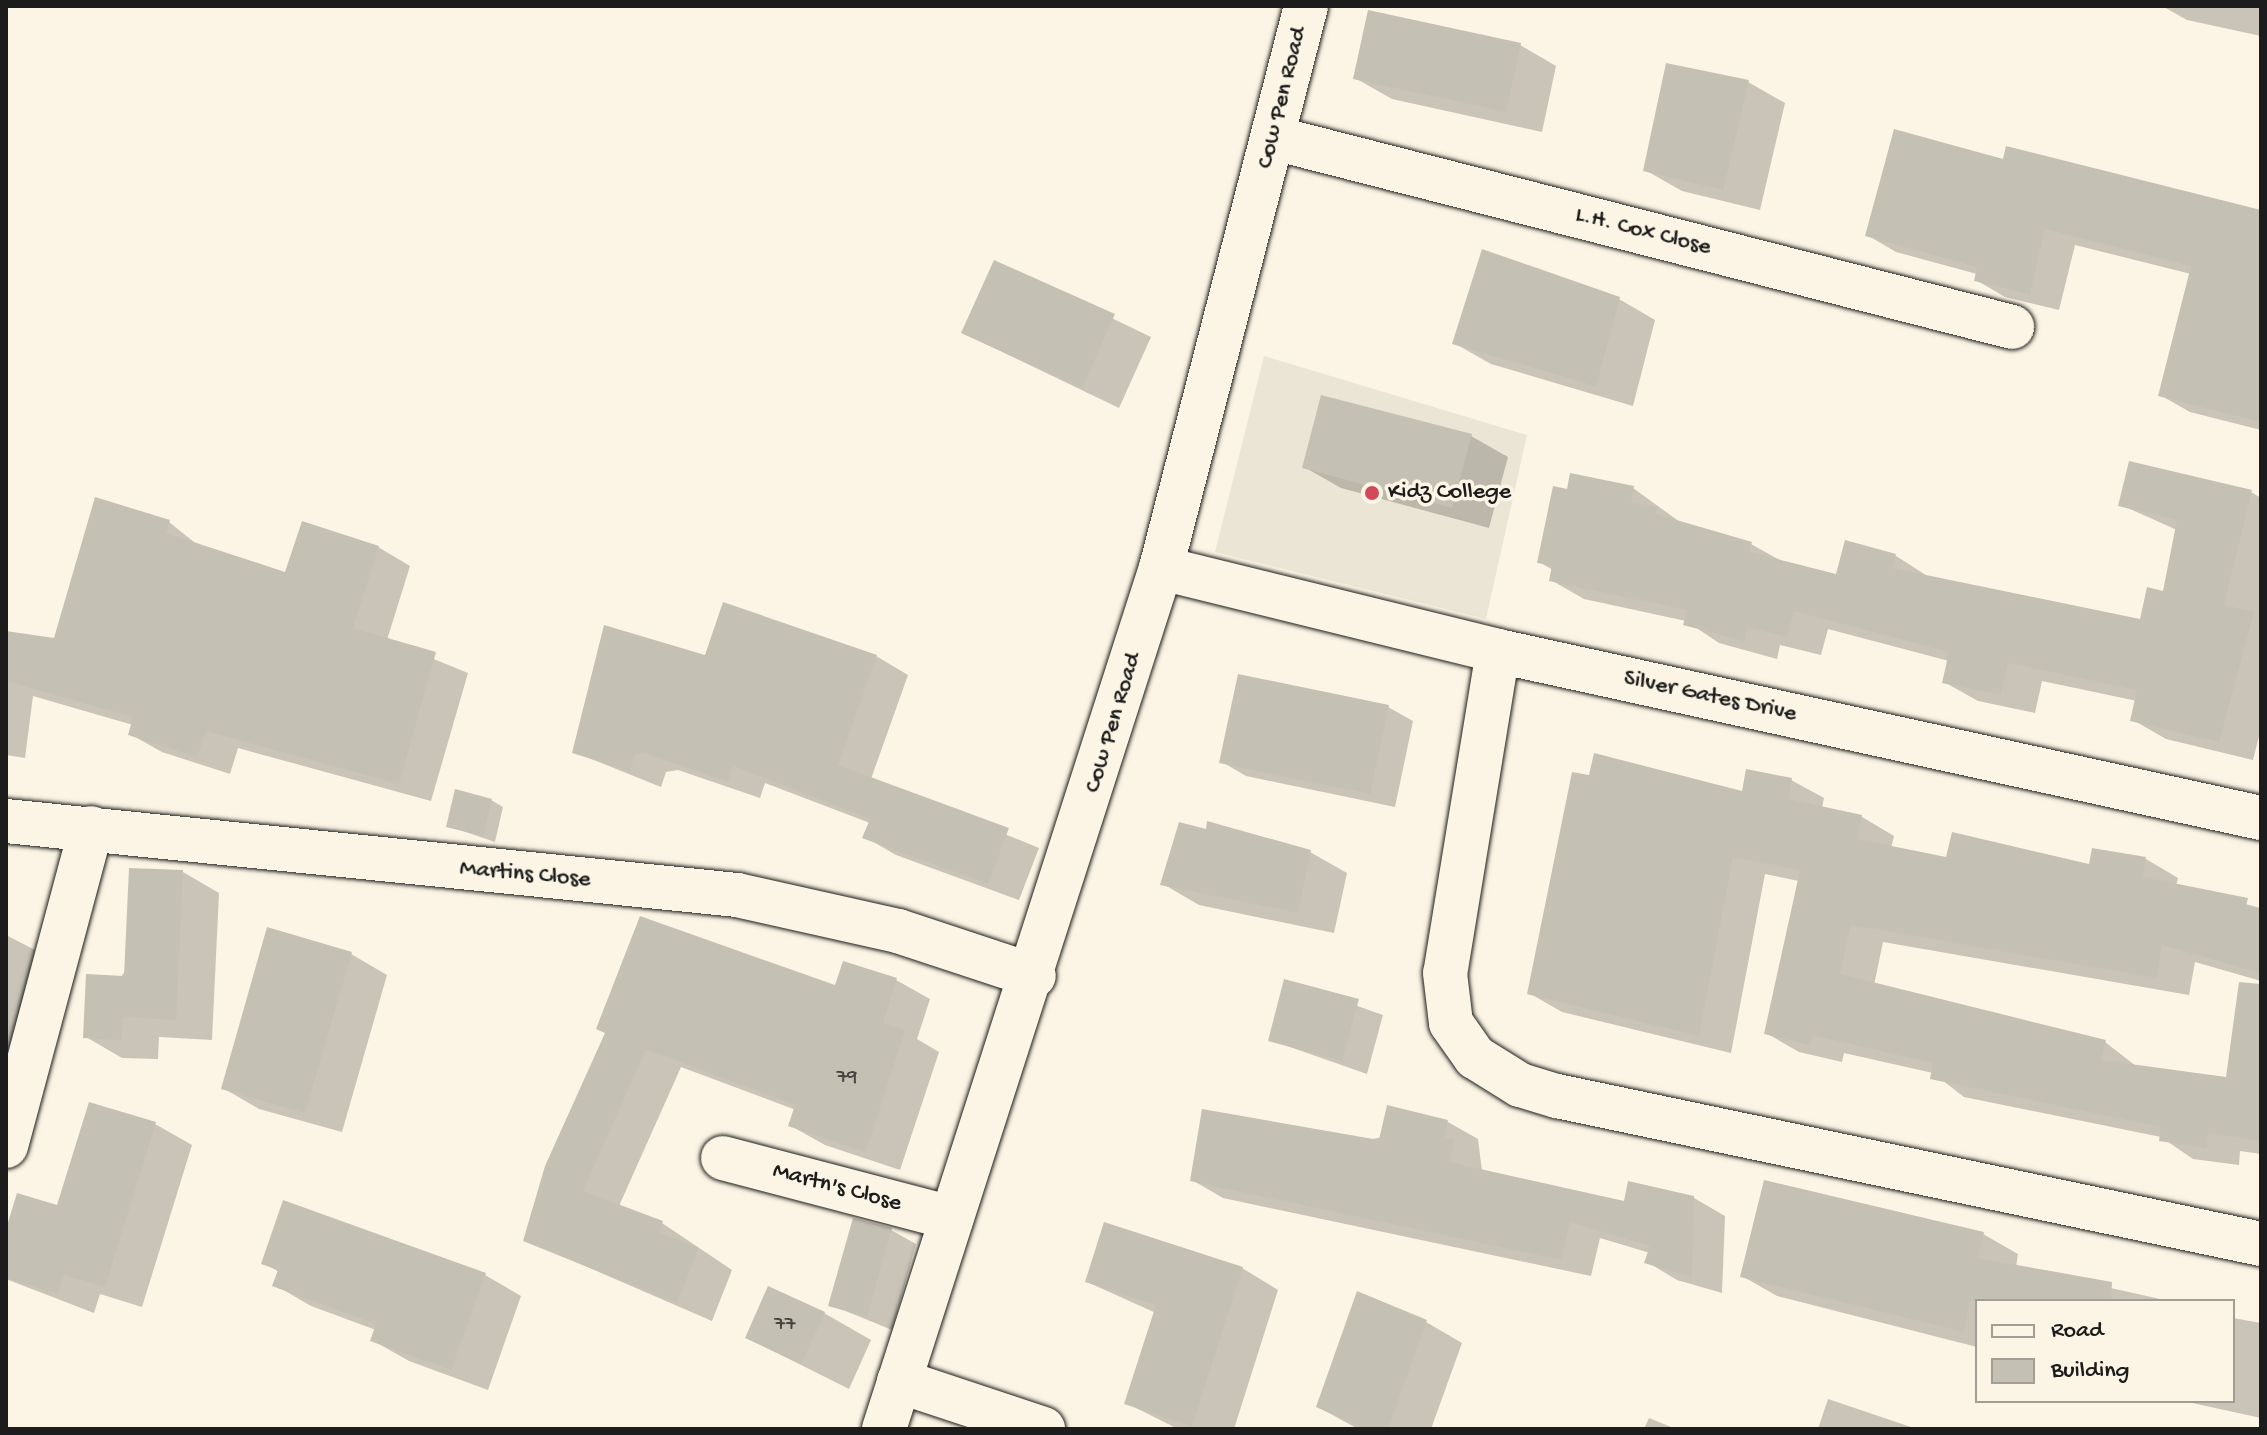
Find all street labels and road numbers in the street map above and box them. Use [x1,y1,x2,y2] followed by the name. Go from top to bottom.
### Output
[1252,24,1314,172] street label: Cow Pen Road
[1572,201,1714,263] street label: L.H. Cox Close
[1079,650,1149,796] street label: Cow Pen Road
[1621,665,1799,729] street label: Silver Gates Drive
[458,855,592,895] street label: Martins Close
[769,1157,905,1219] street label: Martn's Close

